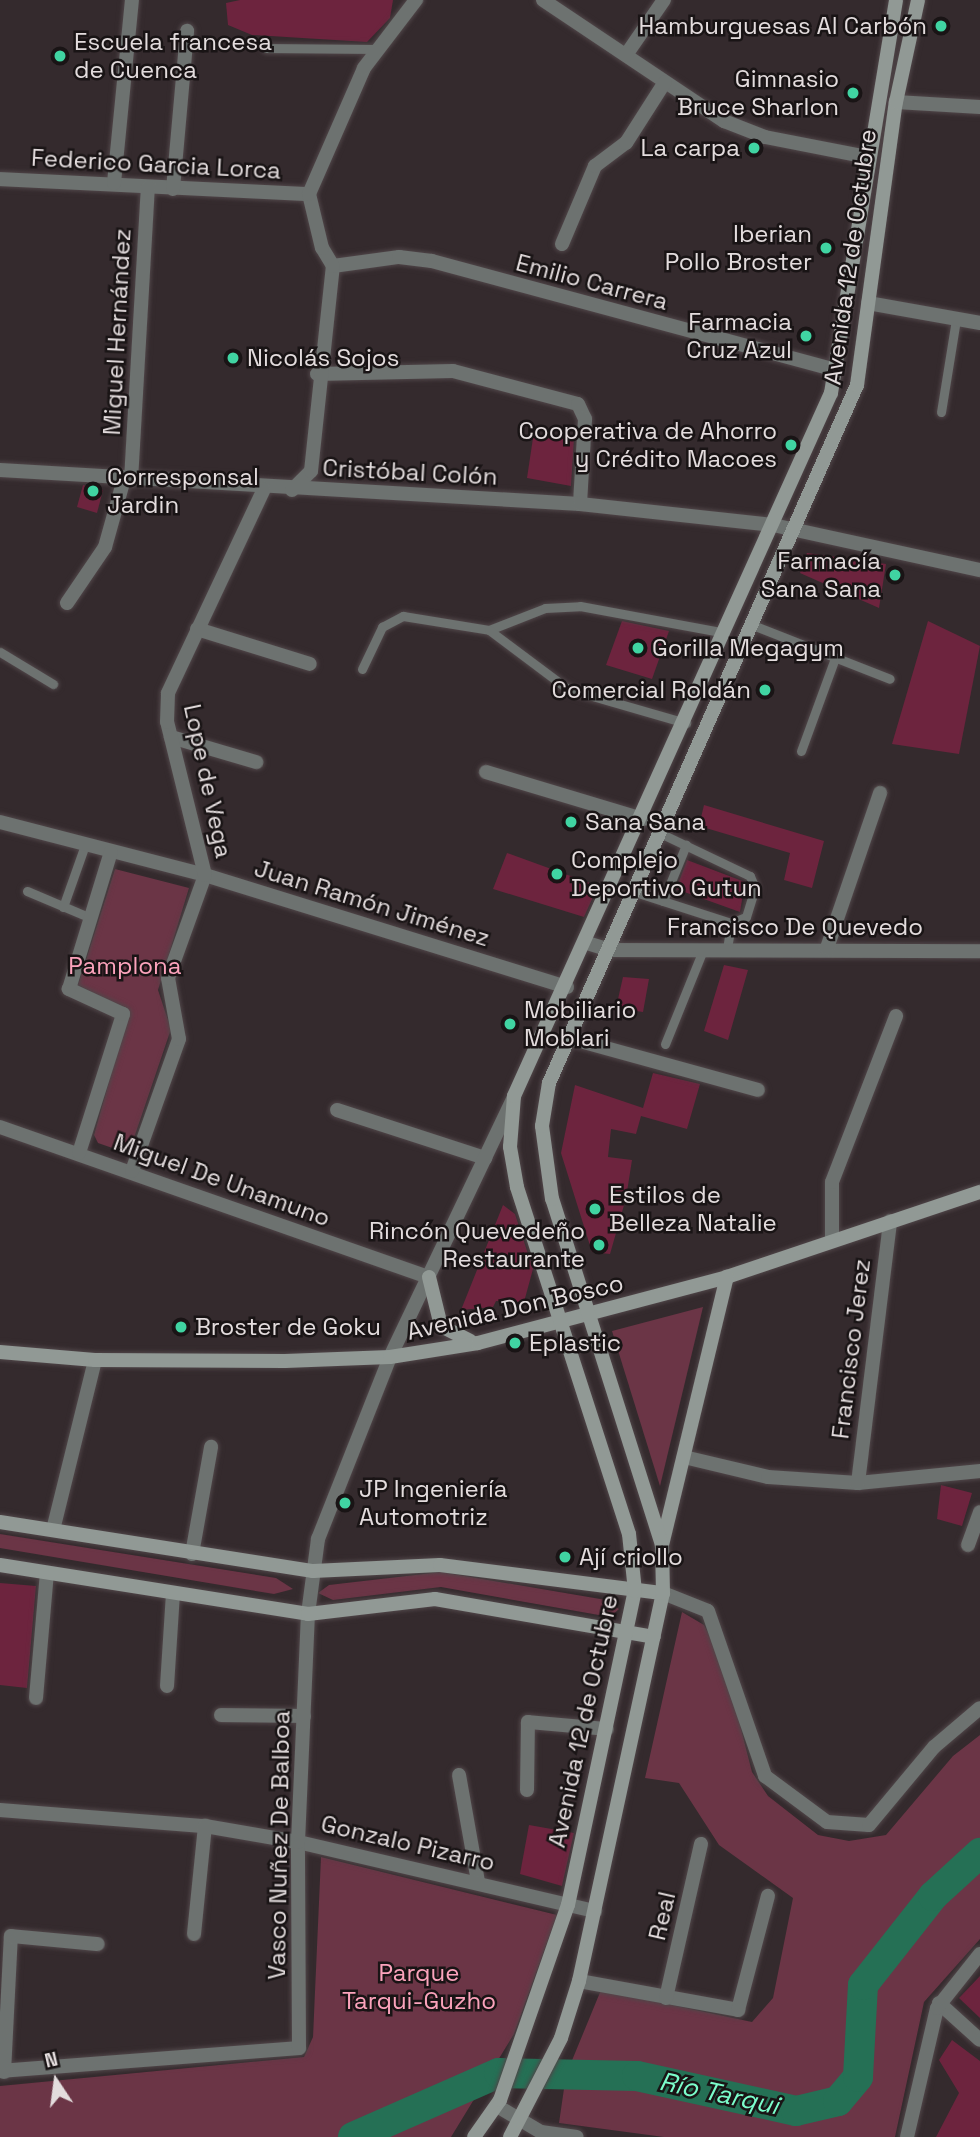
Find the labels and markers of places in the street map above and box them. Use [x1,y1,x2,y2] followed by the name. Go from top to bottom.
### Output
[638,12,927,40] place label: Hamburguesas Al Carbón
[933,18,949,34] marker: Hamburguesas Al Carbón
[74,28,272,84] place label: Escuela francesa de Cuenca
[52,48,68,64] marker: Escuela francesa de Cuenca
[677,65,839,121] place label: Gimnasio Bruce Sharlon
[845,85,861,101] marker: Gimnasio Bruce Sharlon
[640,134,740,162] place label: La carpa
[746,140,762,156] marker: La carpa
[665,220,812,276] place label: Iberian Pollo Broster
[818,240,834,256] marker: Iberian Pollo Broster
[686,308,792,364] place label: Farmacia Cruz Azul
[798,328,814,344] marker: Farmacia Cruz Azul
[247,344,399,372] place label: Nicolás Sojos
[225,350,241,366] marker: Nicolás Sojos
[518,417,777,473] place label: Cooperativa de Ahorro y Crédito Macoes
[783,437,799,453] marker: Cooperativa de Ahorro y Crédito Macoes
[107,463,259,519] place label: Corresponsal Jardin
[85,483,101,499] marker: Corresponsal Jardin
[761,547,881,603] place label: Farmacía Sana Sana
[887,567,903,583] marker: Farmacía Sana Sana
[652,634,844,662] place label: Gorilla Megagym
[630,640,646,656] marker: Gorilla Megagym
[551,676,751,704] place label: Comercial Roldán
[757,682,773,698] marker: Comercial Roldán
[585,808,705,836] place label: Sana Sana
[563,814,579,830] marker: Sana Sana
[571,846,762,902] place label: Complejo Deportivo Gutun
[549,866,565,882] marker: Complejo Deportivo Gutun
[524,996,636,1052] place label: Mobiliario Moblari
[502,1016,518,1032] marker: Mobiliario Moblari
[609,1181,777,1237] place label: Estilos de Belleza Natalie
[587,1201,603,1217] marker: Estilos de Belleza Natalie
[369,1217,585,1273] place label: Rincón Quevedeño Restaurante
[591,1237,607,1253] marker: Rincón Quevedeño Restaurante
[195,1313,381,1341] place label: Broster de Goku
[173,1319,189,1335] marker: Broster de Goku
[529,1329,621,1357] place label: Eplastic
[507,1335,523,1351] marker: Eplastic
[359,1475,508,1531] place label: JP Ingeniería Automotriz
[337,1495,353,1511] marker: JP Ingeniería Automotriz
[579,1543,683,1571] place label: Ají criollo
[557,1549,573,1565] marker: Ají criollo

